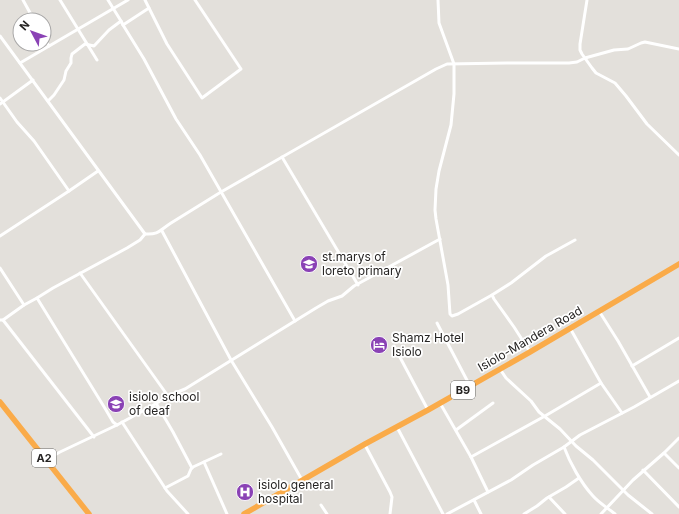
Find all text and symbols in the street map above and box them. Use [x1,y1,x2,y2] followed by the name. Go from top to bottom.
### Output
[12,12,52,52] north arrow
[16,18,32,33] text: N
[322,249,402,278] place label: st.marys of loreto primary
[299,254,319,274] school or university icon: st.marys of loreto primary
[475,303,585,375] street label: Isiolo-Mandera Road
[392,330,464,359] place label: Shamz Hotel Isiolo
[369,335,389,355] hotel icon: Shamz Hotel Isiolo
[451,381,475,399] road number: B9
[129,389,199,418] place label: isiolo school of deaf
[106,394,126,414] school or university icon: isiolo school of deaf
[32,449,56,467] road number: A2
[258,477,333,506] place label: isiolo general hospital
[235,482,255,502] hospital icon: isiolo general hospital

